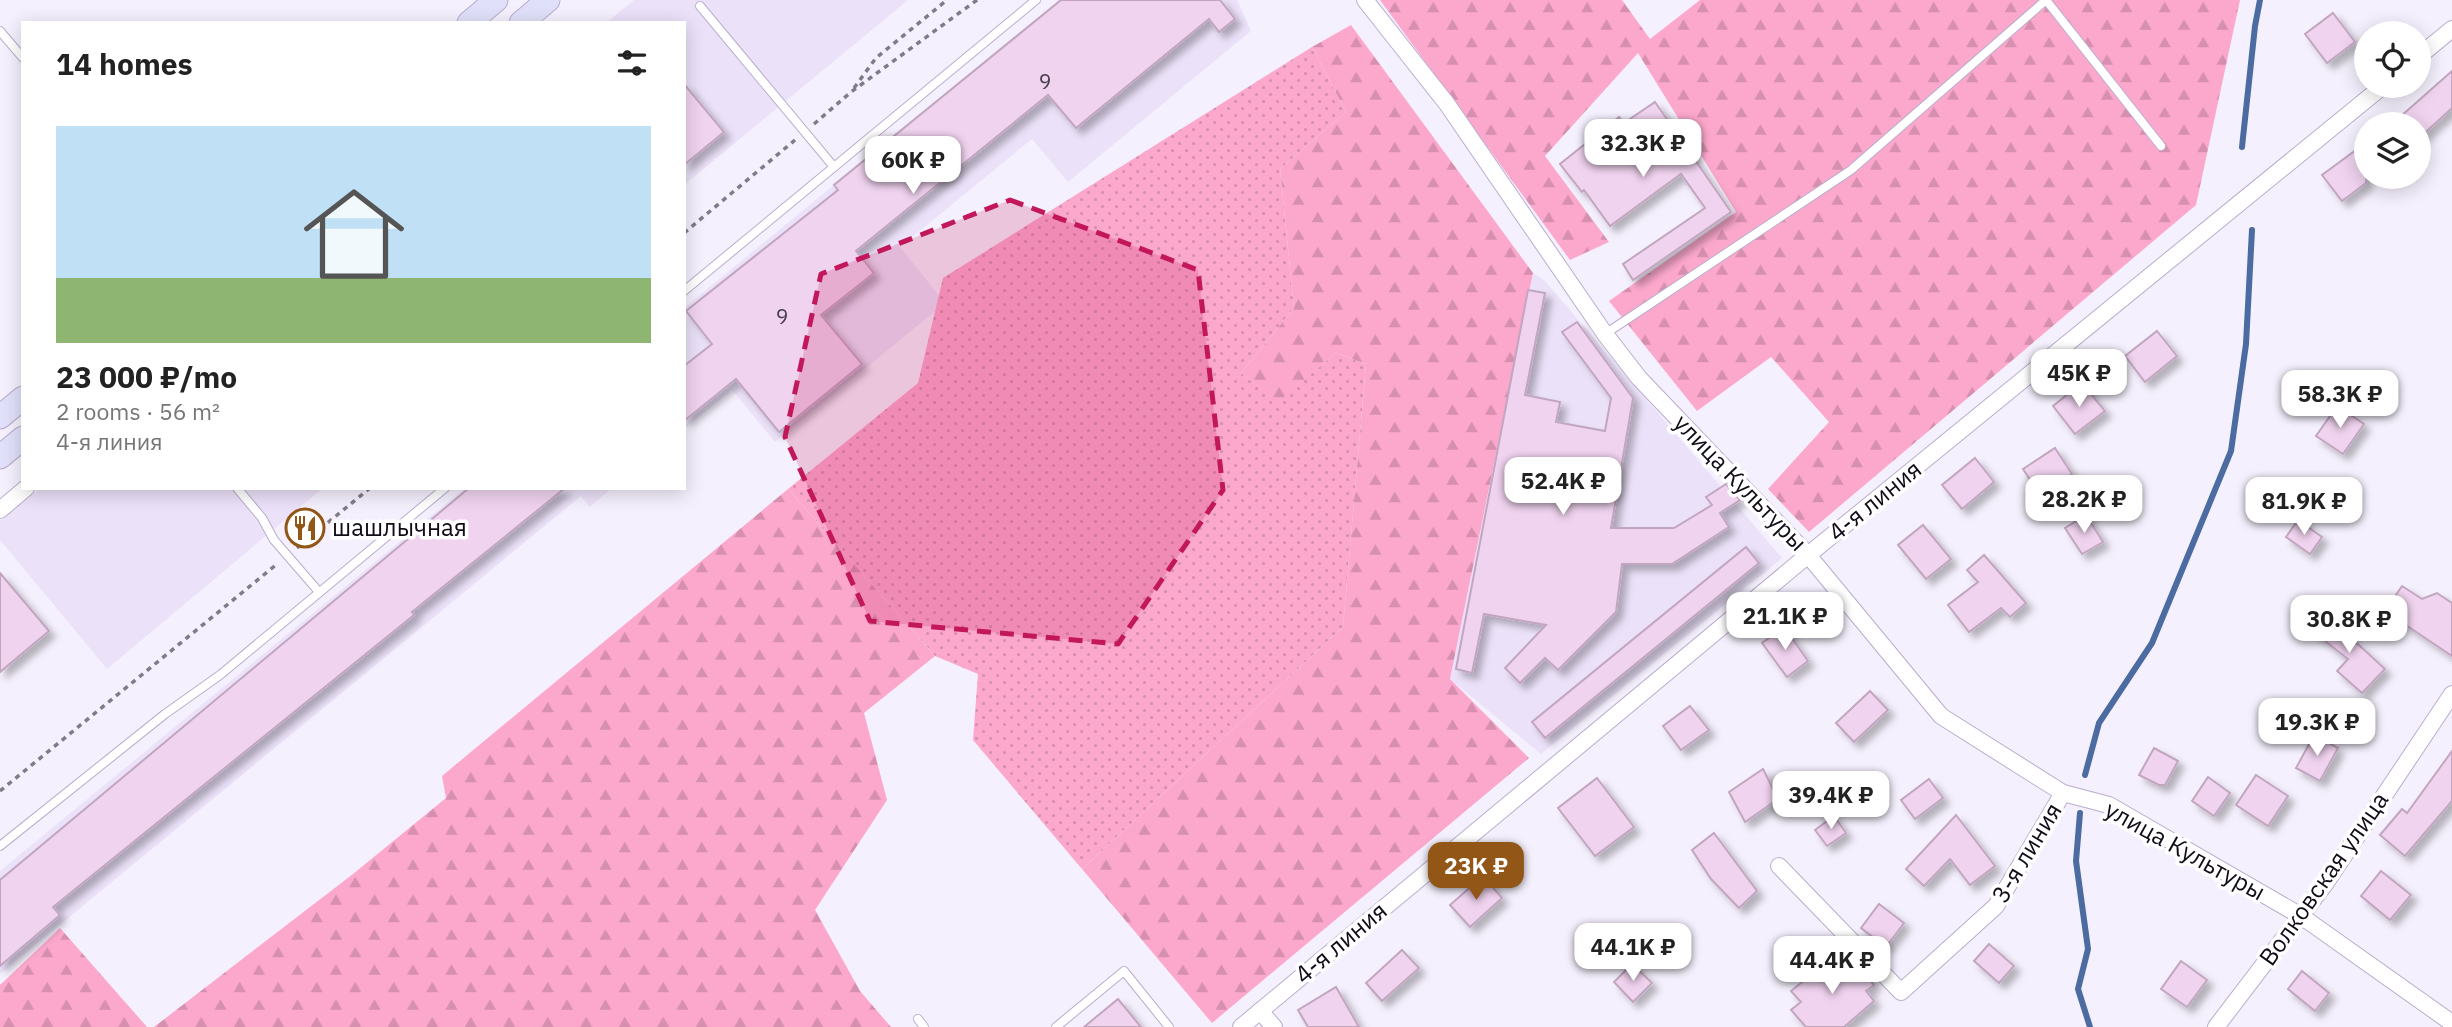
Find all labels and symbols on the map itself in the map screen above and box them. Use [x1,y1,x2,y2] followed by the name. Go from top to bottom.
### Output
[1039,67,1051,95] house number: 9
[1578,120,1708,179] pin: 32.3K ₽
[864,136,962,196] pin: 60K ₽
[776,302,788,330] house number: 9
[2030,350,2128,409] pin: 45K ₽
[2275,370,2405,430] pin: 58.3K ₽
[1667,407,1814,558] street label: улица Культуры
[1821,453,1928,548] street label: 4-я линия
[1498,458,1628,517] pin: 52.4K ₽
[2019,476,2149,535] pin: 28.2K ₽
[2239,477,2369,537] pin: 81.9K ₽
[284,507,326,549] restaurant icon: шашлычная
[332,511,467,543] place label: шашлычная
[1720,592,1850,652] pin: 21.1K ₽
[2284,596,2414,655] pin: 30.8K ₽
[2252,698,2382,758] pin: 19.3K ₽
[1766,772,1896,831] pin: 39.4K ₽
[2251,785,2395,972] street label: Волковская улица
[2100,793,2271,907] street label: улица Культуры
[1984,797,2068,908] street label: 3-я линия
[1427,842,1525,902] pin: 23K ₽
[1287,894,1393,990] street label: 4-я линия
[1568,923,1698,983] pin: 44.1K ₽
[1767,936,1897,996] pin: 44.4K ₽

